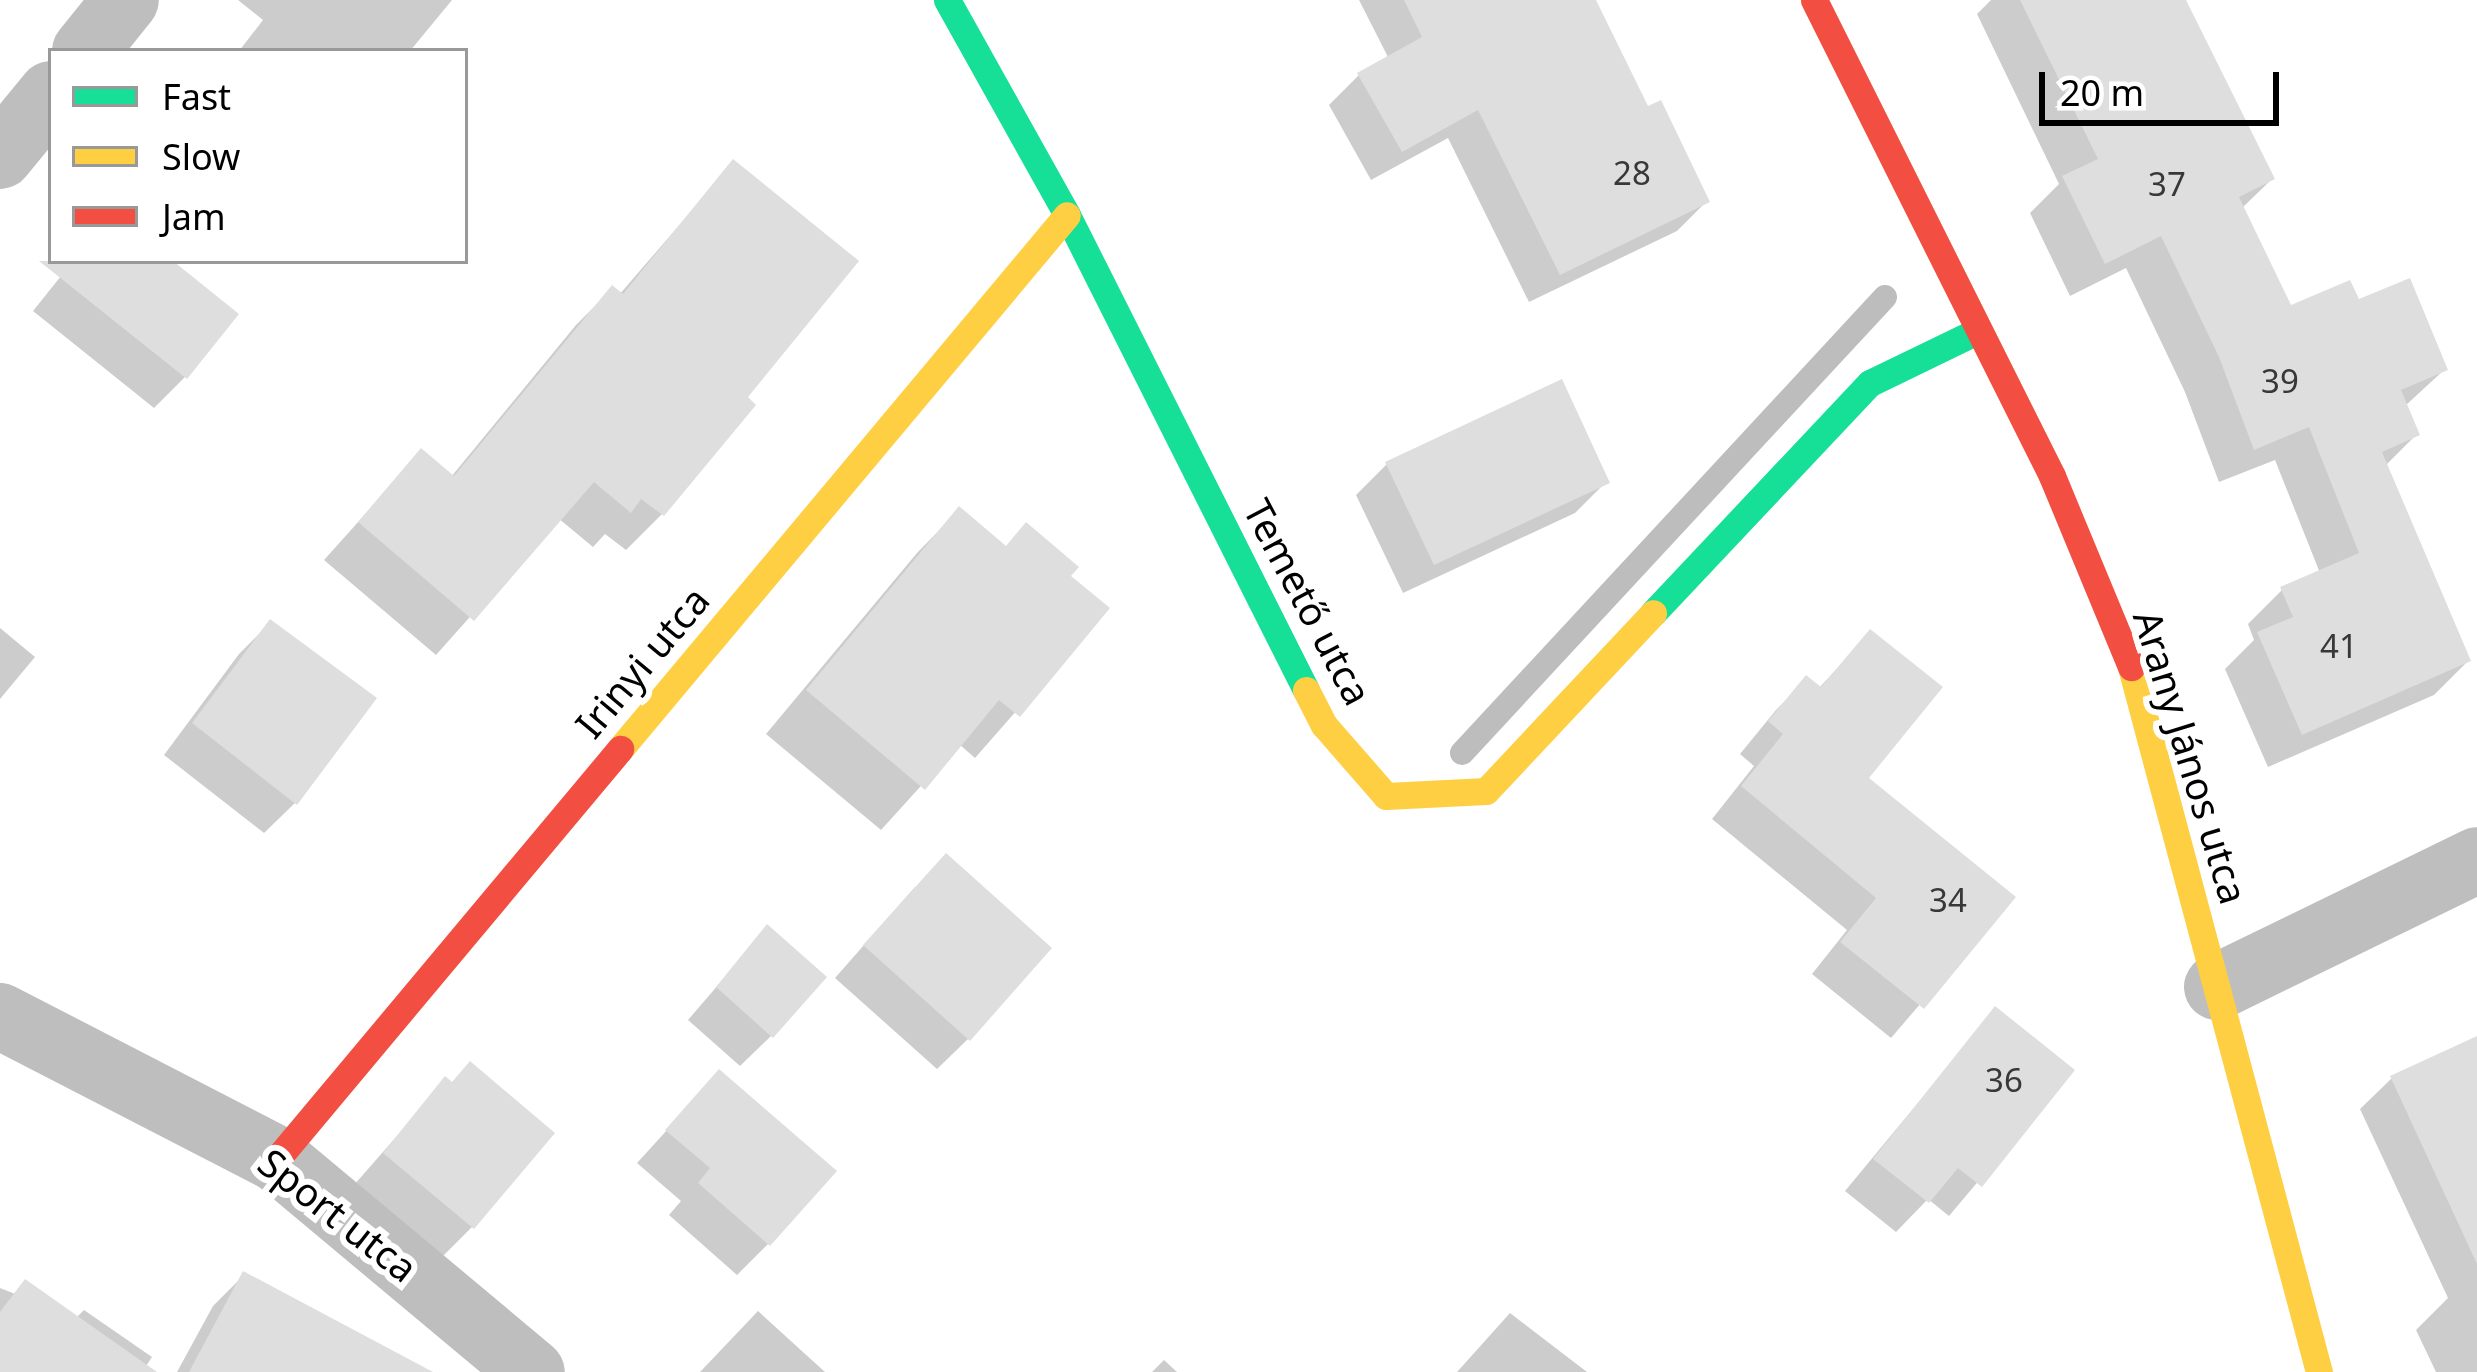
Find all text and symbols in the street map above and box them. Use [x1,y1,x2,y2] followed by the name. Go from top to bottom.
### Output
[48,48,468,264] legend
[2045,48,2285,122] scale bar
[2060,68,2144,117] text: 20 m
[162,72,231,121] text: Fast
[162,132,240,181] text: Slow
[1613,153,1651,193] house number: 28
[2148,164,2186,204] house number: 37
[162,192,226,241] text: Jam
[2261,361,2299,401] house number: 39
[1234,491,1382,713] street label: Temető utca
[565,577,719,747] street label: Irinyi utca
[2124,605,2258,909] street label: Arany János utca
[2320,626,2358,666] house number: 41
[1929,880,1967,920] house number: 34
[1985,1060,2023,1100] house number: 36
[249,1139,427,1291] street label: Sport utca

